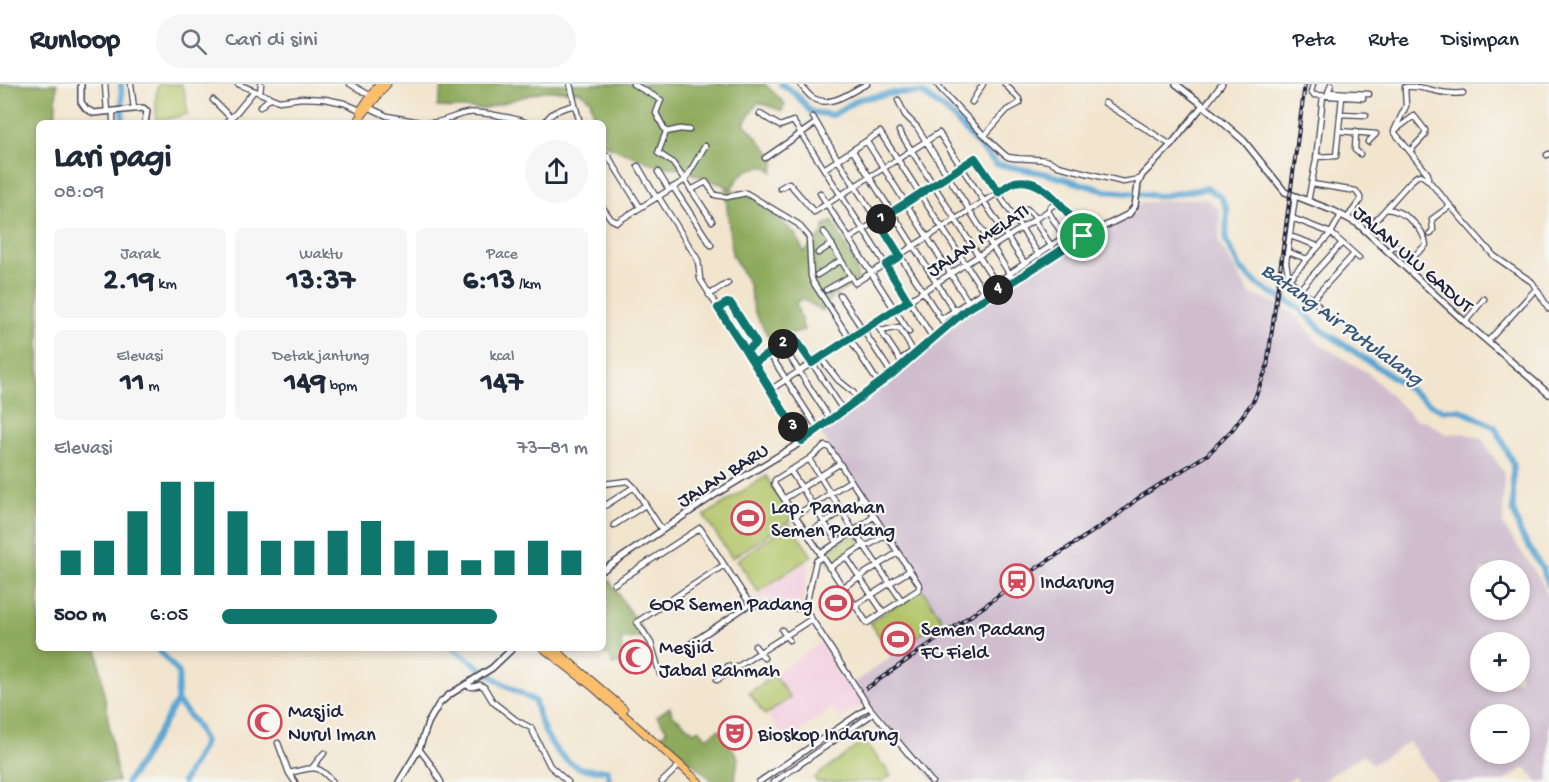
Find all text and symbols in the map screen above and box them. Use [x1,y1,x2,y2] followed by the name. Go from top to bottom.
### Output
[156,14,576,68] search box
[30,25,120,58] text: Runloop
[177,25,210,58] icon: search
[225,28,318,54] text: Cari di sini
[1293,29,1335,54] text: Peta
[1368,29,1409,54] text: Rute
[1442,29,1519,54] text: Disimpan
[54,140,172,178] text: Lari pagi
[525,140,588,203] button: share
[54,182,104,205] text: 08:09
[923,200,1034,284] street label: JALAN MELATI
[1347,202,1477,320] street label: JALAN ULU GADUT
[866,204,896,234] pin: 1
[878,209,884,228] text: 1
[1057,210,1108,261] pin
[1066,219,1099,252] icon: arrive
[120,246,160,265] text: Jarak
[299,246,343,265] text: Waktu
[486,246,518,265] text: Pace
[1255,259,1428,394] water label: Batang Air Putulalang
[103,265,155,300] text: 2.19
[287,265,355,300] text: 13:37
[463,265,515,300] text: 6:13
[983,275,1013,305] pin: 4
[155,276,177,295] text: km
[515,276,541,295] text: /km
[994,280,1002,299] text: 4
[768,329,798,359] pin: 2
[779,334,787,353] text: 2
[116,348,164,367] text: Elevasi
[273,348,369,367] text: Detak jantung
[490,348,514,367] text: kcal
[120,367,145,402] text: 11
[285,367,326,402] text: 149
[481,367,523,402] text: 147
[145,378,160,397] text: m
[326,378,357,397] text: bpm
[778,412,808,442] pin: 3
[789,417,797,436] text: 3
[54,438,113,461] text: Elevasi
[517,438,588,461] text: 73–81 m
[674,440,774,514] street label: JALAN BARU
[771,498,895,544] place label: Lap. Panahan Semen Padang
[730,500,766,536] sports icon: Lap. Panahan Semen Padang
[1470,560,1530,764] map controls
[1470,560,1530,620] button: locate
[999,563,1035,599] station icon: Indarung
[1040,573,1114,596] place label: Indarung
[818,585,854,621] sports icon: GOR Semen Padang
[649,595,813,618] place label: GOR Semen Padang
[54,605,106,628] text: 500 m
[150,605,188,628] text: 6:05
[920,620,1045,666] place label: Semen Padang FC Field
[880,621,916,657] sports icon: Semen Padang FC Field
[1470,632,1530,692] button: +
[659,638,780,684] place label: Mesjid Jabal Rahmah
[618,639,654,675] mosque icon: Mesjid Jabal Rahmah
[288,702,376,748] place label: Masjid Nurul Iman
[247,704,283,740] mosque icon: Masjid Nurul Iman
[1470,704,1530,764] button: −
[717,715,753,751] theatre icon: Bioskop Indarung
[757,725,899,748] place label: Bioskop Indarung

